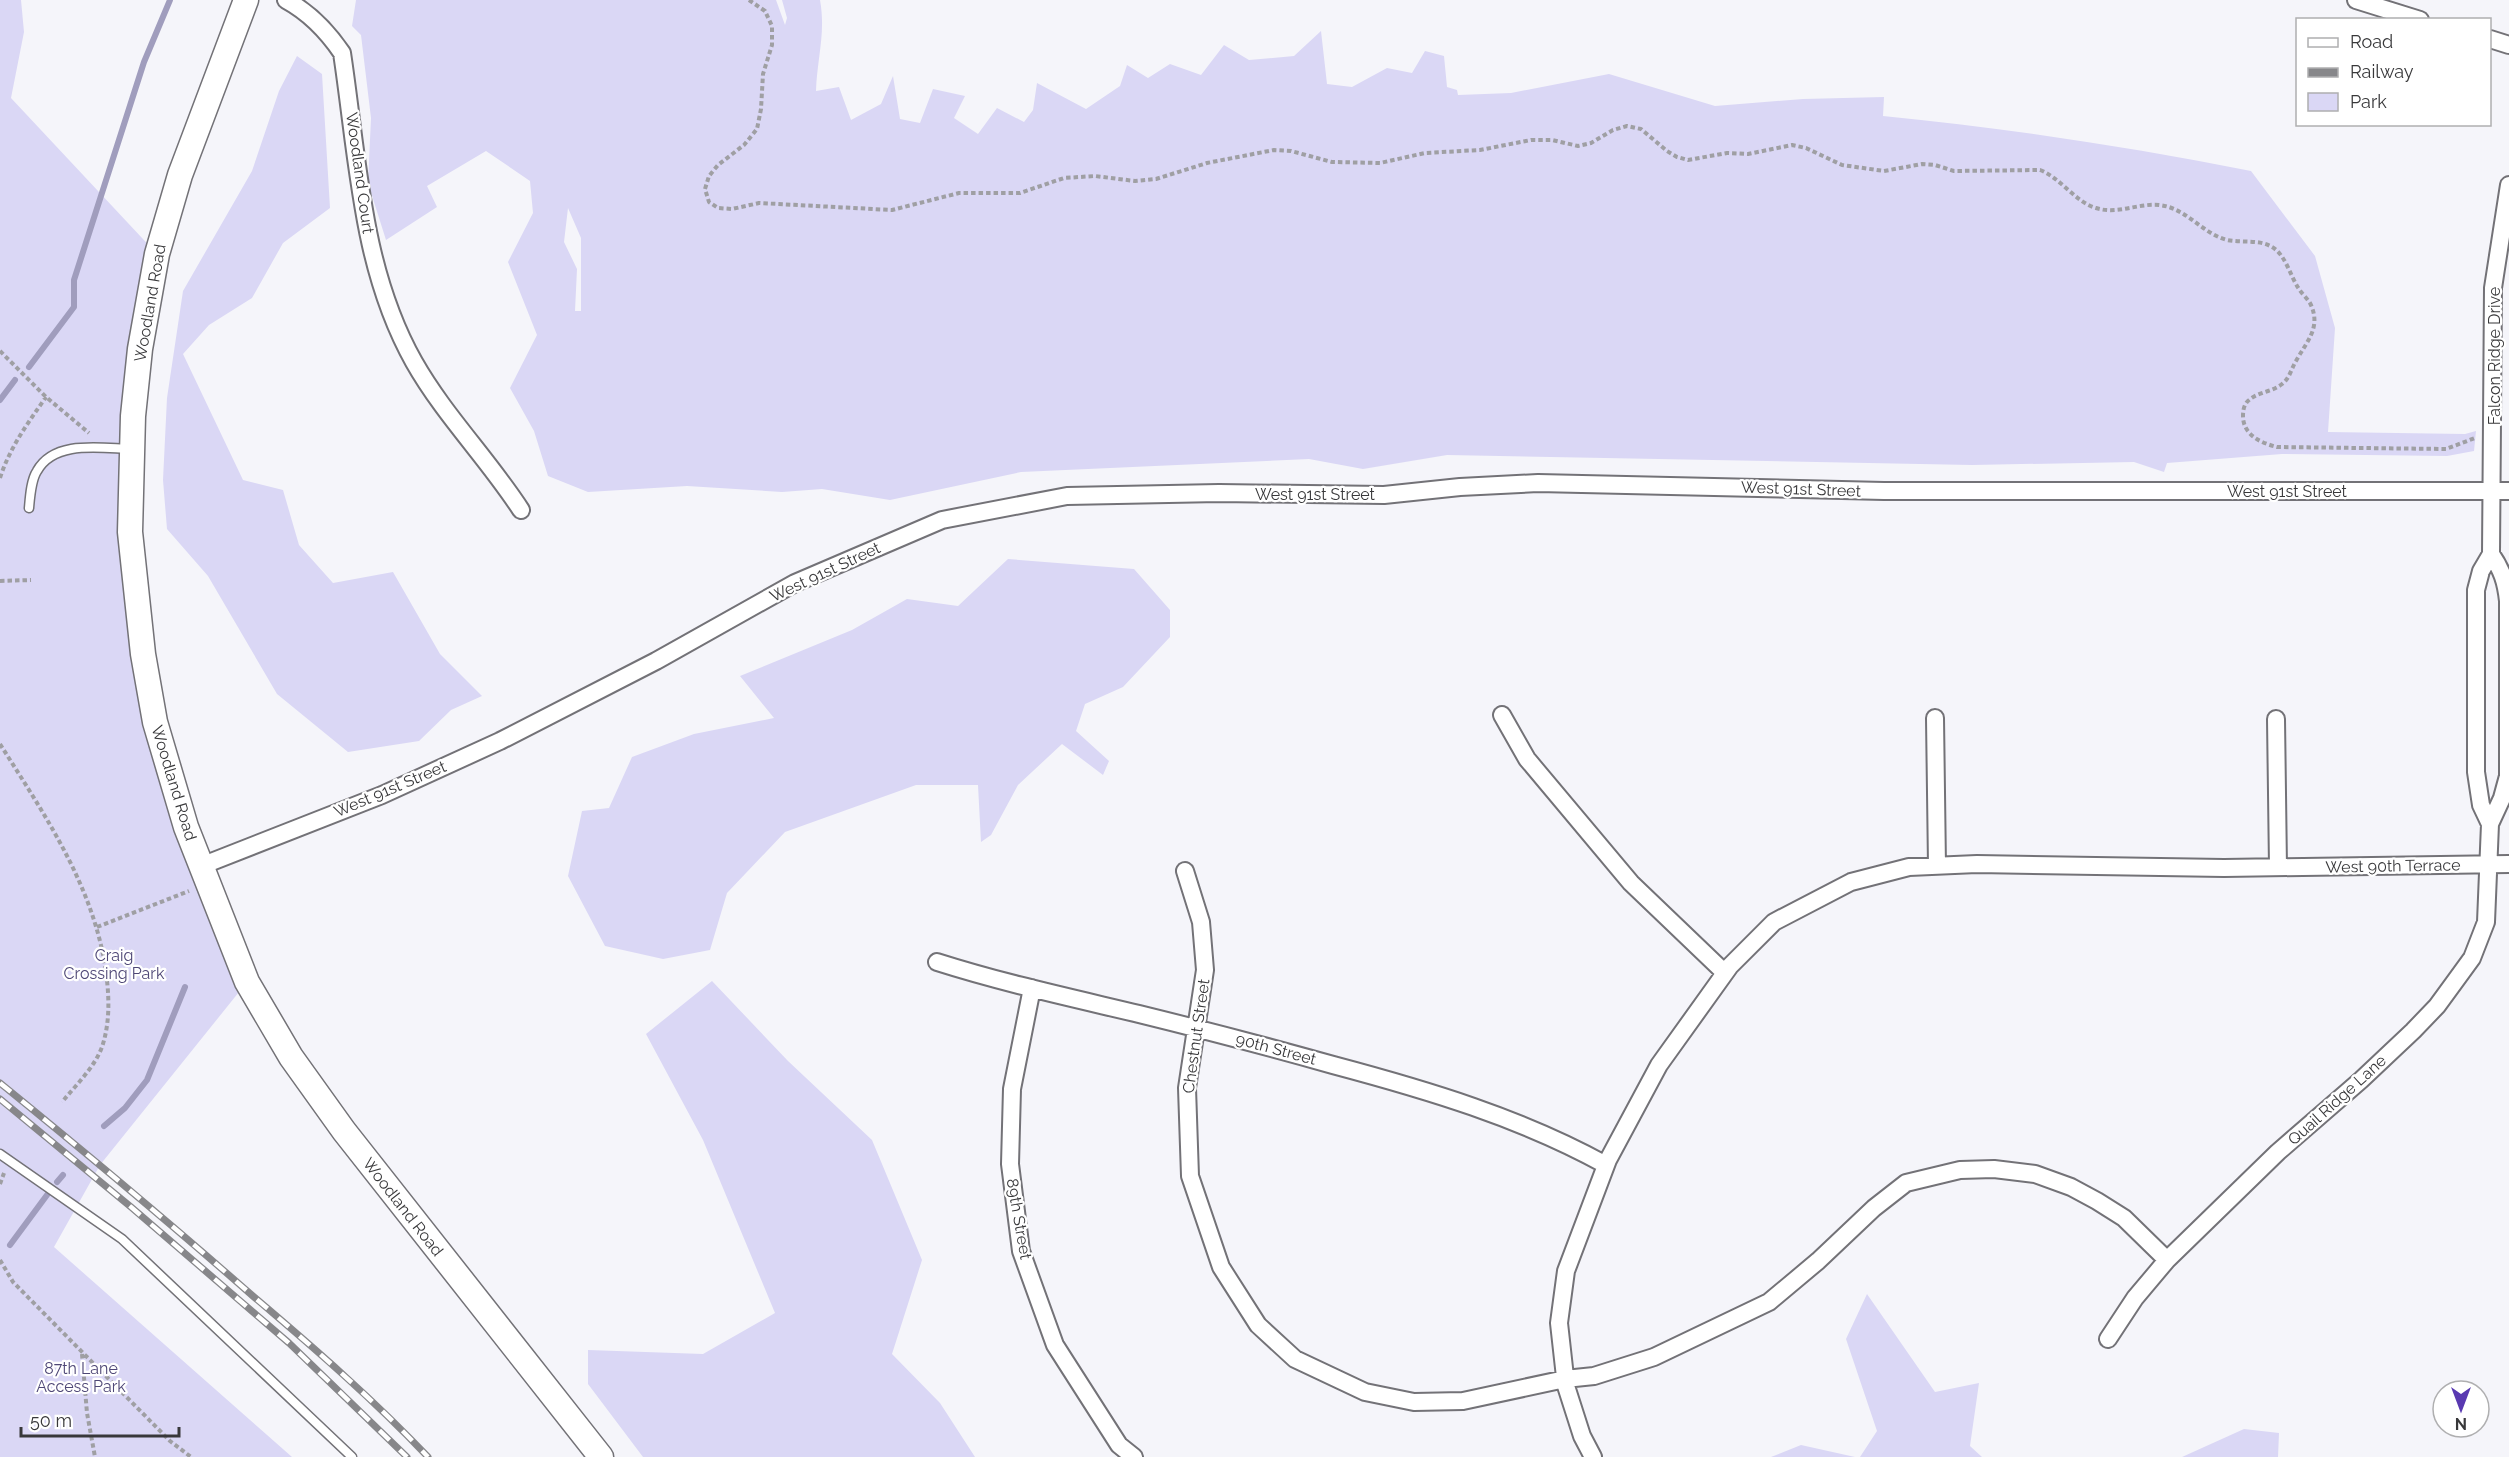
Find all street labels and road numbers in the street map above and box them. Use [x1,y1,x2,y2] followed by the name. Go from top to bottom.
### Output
[342,111,378,235] street label: Woodland Court
[130,242,170,363] street label: Woodland Road
[2485,287,2504,425] street label: Falcon Ridge Drive
[1741,477,1862,501] street label: West 91st Street
[2227,482,2348,501] street label: West 91st Street
[1255,485,1376,504] street label: West 91st Street
[767,538,884,606] street label: West 91st Street
[147,723,201,843] street label: Woodland Road
[331,757,450,821] street label: West 91st Street
[2325,855,2461,877] street label: West 90th Terrace
[1179,977,1214,1094] street label: Chestnut Street
[1234,1029,1319,1069] street label: 90th Street
[2284,1051,2390,1149] street label: Quail Ridge Lane
[359,1154,447,1260] street label: Woodland Road
[1003,1177,1036,1262] street label: 89th Street

